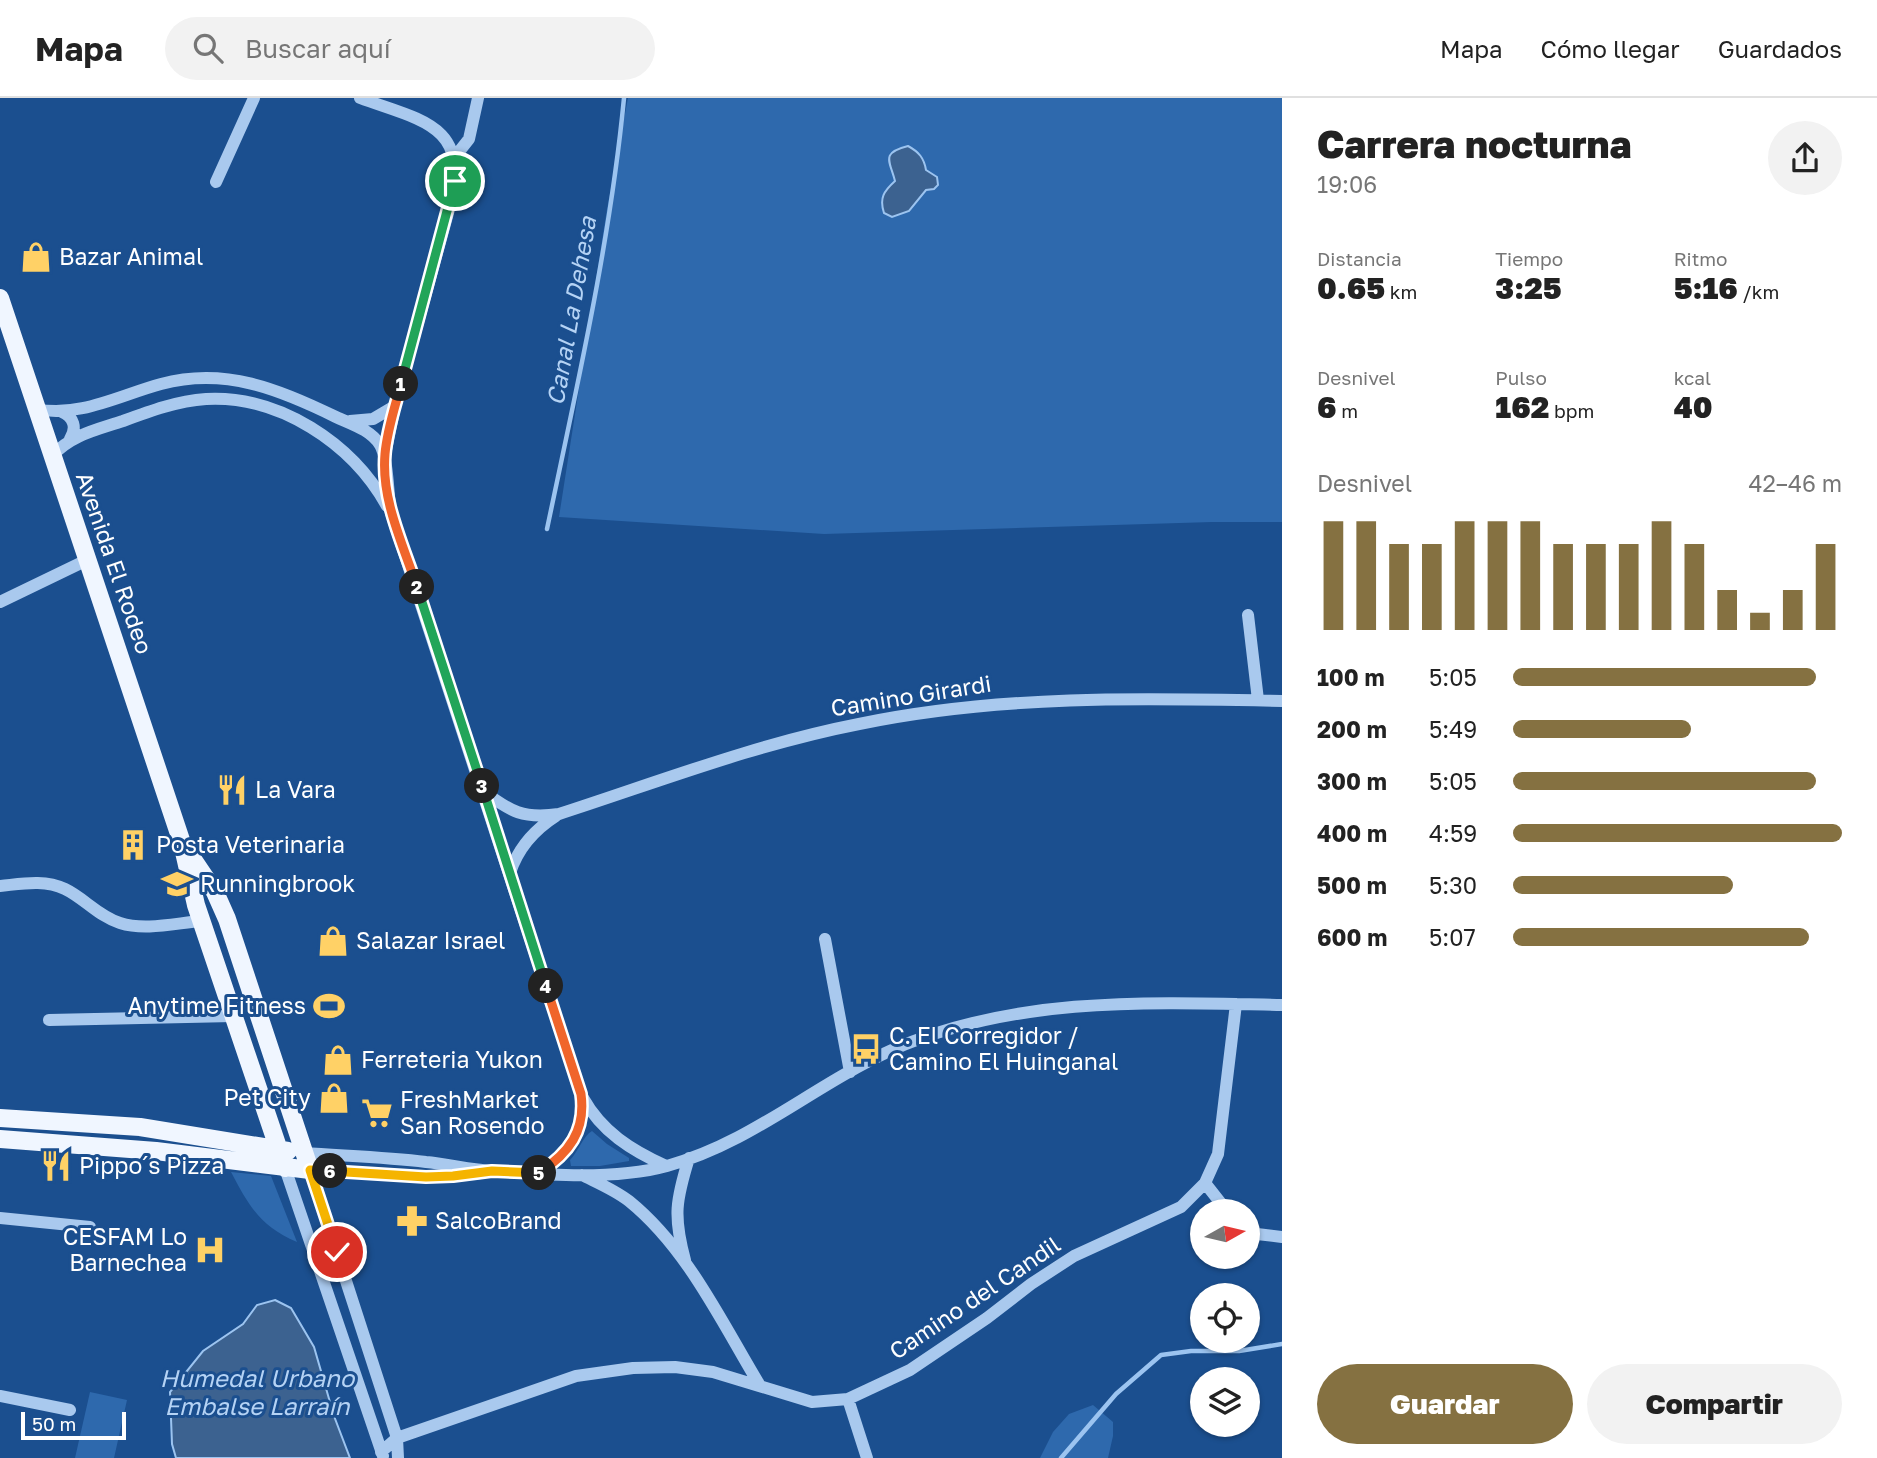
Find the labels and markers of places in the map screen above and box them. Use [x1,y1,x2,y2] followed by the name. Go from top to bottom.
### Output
[425,151,485,211] pin
[19,240,53,274] shop icon: Bazar Animal
[59,242,203,270] place label: Bazar Animal
[384,366,418,402] pin: 1
[400,570,434,604] pin: 2
[464,768,500,804] pin: 3
[215,773,249,807] restaurant icon: La Vara
[255,775,336,803] place label: La Vara
[116,828,150,862] building icon: Posta Veterinaria
[156,830,345,858] place label: Posta Veterinaria
[160,867,194,901] school or university icon: Runningbrook
[200,869,355,897] place label: Runningbrook
[316,924,350,958] shop icon: Salazar Israel
[356,926,505,954] place label: Salazar Israel
[528,968,564,1004] pin: 4
[312,989,346,1023] sports icon: Anytime Fitness
[128,991,306,1019] place label: Anytime Fitness
[889,1021,1118,1075] place label: C. El Corregidor / Camino El Huinganal
[849,1032,883,1066] bus stop icon: C. El Corregidor / Camino El Huinganal
[321,1043,355,1077] shop icon: Ferreteria Yukon
[361,1045,543,1073] place label: Ferreteria Yukon
[317,1081,351,1115] shop icon: Pet City
[224,1083,311,1111] place label: Pet City
[400,1085,544,1139] place label: FreshMarket San Rosendo
[360,1096,394,1130] supermarket icon: FreshMarket San Rosendo
[39,1149,73,1183] restaurant icon: Pippo´s Pizza
[79,1151,224,1179] place label: Pippo´s Pizza
[312,1154,348,1188] pin: 6
[522,1156,556,1190] pin: 5
[395,1204,429,1238] pharmacy icon: SalcoBrand
[435,1206,562,1234] place label: SalcoBrand
[63,1222,187,1276] place label: CESFAM Lo Barnechea
[307,1222,367,1282] pin
[193,1233,227,1267] hospital icon: CESFAM Lo Barnechea

